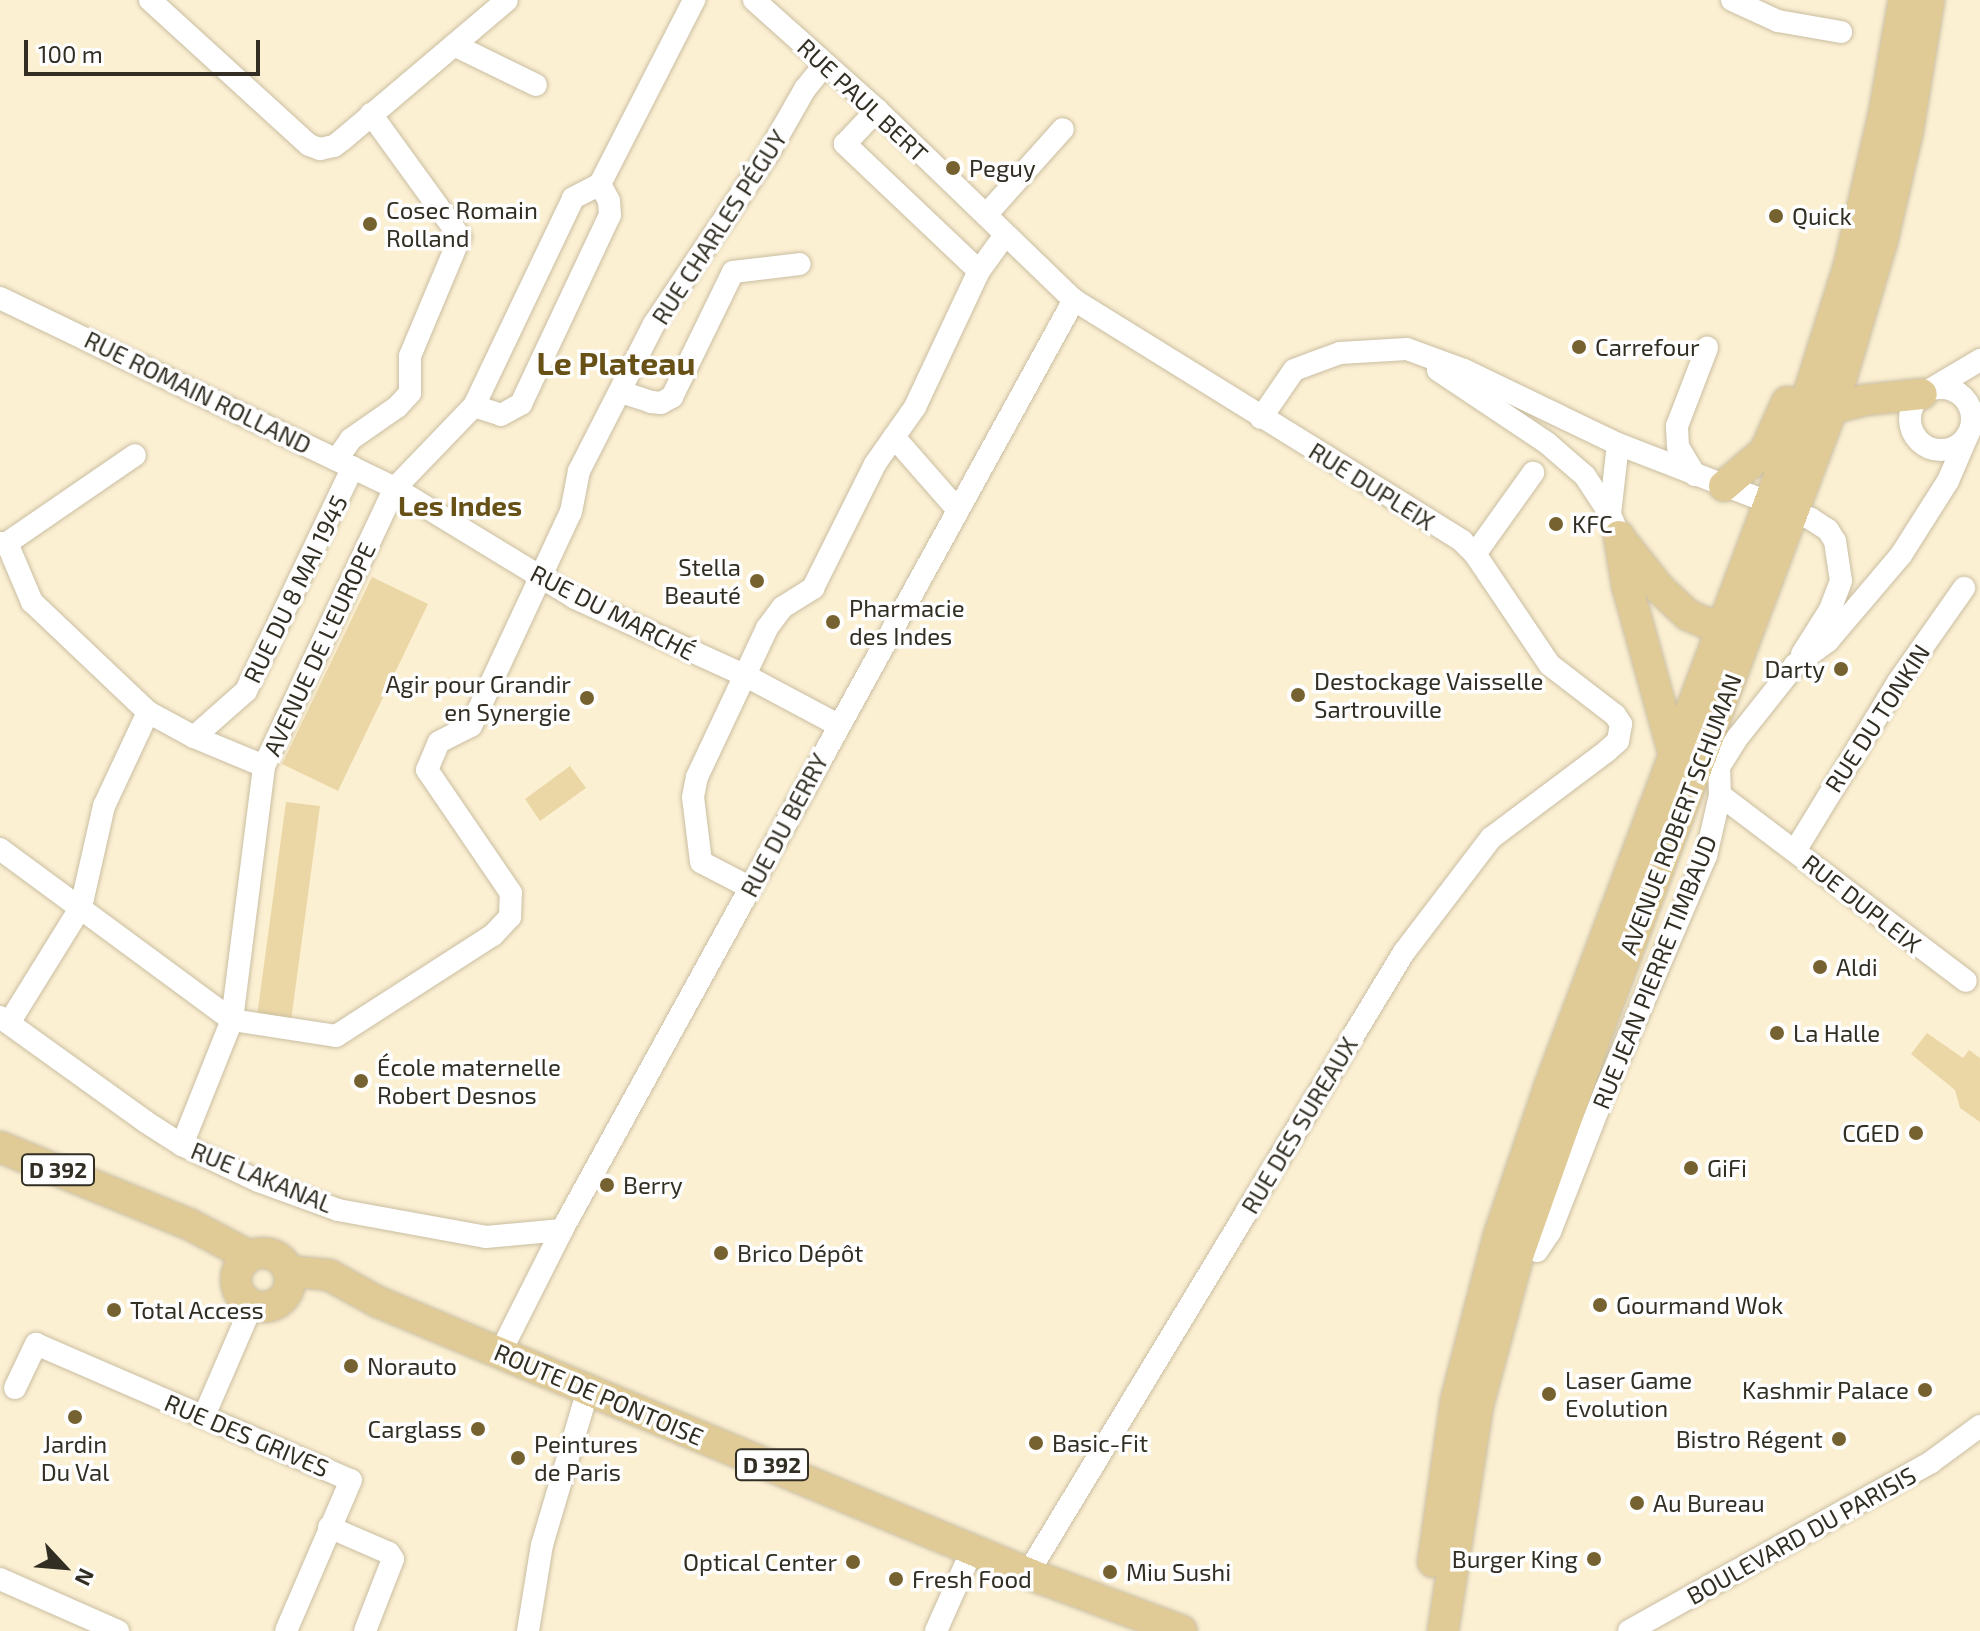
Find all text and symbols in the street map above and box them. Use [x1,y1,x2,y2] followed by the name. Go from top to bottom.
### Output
[28,24,264,74] scale bar
[792,32,934,168] street label: RUE PAUL BERT
[38,39,103,68] text: 100 m
[645,124,793,330] street label: RUE CHARLES PÉGUY
[969,154,1036,182] place label: Peguy
[944,159,962,177] marker: Peguy
[386,196,538,252] place label: Cosec Romain Rolland
[1792,202,1852,230] place label: Quick
[1767,207,1785,225] marker: Quick
[361,215,379,233] marker: Cosec Romain Rolland
[80,325,316,459] street label: RUE ROMAIN ROLLAND
[1595,333,1700,361] place label: Carrefour
[1570,338,1588,356] marker: Carrefour
[537,343,695,381] district label: Le Plateau
[1304,436,1440,536] street label: RUE DUPLEIX
[398,488,522,522] district label: Les Indes
[237,490,353,688] street label: RUE DU 8 MAI 1945
[1572,510,1613,538] place label: KFC
[1547,515,1565,533] marker: KFC
[257,538,381,760] street label: AVENUE DE L'EUROPE
[664,553,741,609] place label: Stella Beauté
[526,558,700,666] street label: RUE DU MARCHÉ
[748,572,766,590] marker: Stella Beauté
[849,594,965,650] place label: Pharmacie des Indes
[824,613,842,631] marker: Pharmacie des Indes
[1818,639,1936,797] street label: RUE DU TONKIN
[1764,655,1825,683] place label: Darty
[1832,660,1850,678] marker: Darty
[1314,667,1544,723] place label: Destockage Vaisselle Sartrouville
[1613,669,1747,959] street label: AVENUE ROBERT SCHUMAN
[384,670,571,726] place label: Agir pour Grandir en Synergie
[1289,686,1307,704] marker: Destockage Vaisselle Sartrouville
[578,689,596,707] marker: Agir pour Grandir en Synergie
[734,748,834,902] street label: RUE DU BERRY
[1586,830,1722,1114] street label: RUE JEAN PIERRE TIMBAUD
[1797,848,1927,958] street label: RUE DUPLEIX
[1836,953,1878,981] place label: Aldi
[1811,958,1829,976] marker: Aldi
[1793,1019,1880,1047] place label: La Halle
[1768,1024,1786,1042] marker: La Halle
[1235,1031,1363,1219] street label: RUE DES SUREAUX
[377,1053,561,1109] place label: École maternelle Robert Desnos
[352,1072,370,1090] marker: École maternelle Robert Desnos
[1842,1119,1900,1147] place label: CGED
[1907,1124,1925,1142] marker: CGED
[187,1136,337,1218] street label: RUE LAKANAL
[20,1152,96,1188] road number: D 392
[1707,1154,1747,1182] place label: GiFi
[1682,1159,1700,1177] marker: GiFi
[623,1171,683,1199] place label: Berry
[598,1176,616,1194] marker: Berry
[737,1239,863,1267] place label: Brico Dépôt
[712,1244,730,1262] marker: Brico Dépôt
[1616,1291,1783,1319] place label: Gourmand Wok
[130,1296,265,1324] place label: Total Access
[1591,1296,1609,1314] marker: Gourmand Wok
[105,1301,123,1319] marker: Total Access
[490,1337,708,1451] street label: ROUTE DE PONTOISE
[367,1352,457,1380] place label: Norauto
[342,1357,360,1375] marker: Norauto
[1565,1366,1693,1422] place label: Laser Game Evolution
[1742,1376,1909,1404] place label: Kashmir Palace
[1916,1381,1934,1399] marker: Kashmir Palace
[1540,1385,1558,1403] marker: Laser Game Evolution
[161,1387,333,1483] street label: RUE DES GRIVES
[66,1408,84,1426] marker: Jardin Du Val
[368,1415,462,1443] place label: Carglass
[469,1420,487,1438] marker: Carglass
[1676,1425,1823,1453] place label: Bistro Régent
[1052,1429,1148,1457] place label: Basic-Fit
[40,1430,110,1486] place label: Jardin Du Val
[534,1430,638,1486] place label: Peintures de Paris
[1830,1430,1848,1448] marker: Bistro Régent
[1027,1434,1045,1452] marker: Basic-Fit
[734,1447,810,1483] road number: D 392
[509,1449,527,1467] marker: Peintures de Paris
[1681,1460,1921,1610] street label: BOULEVARD DU PARISIS
[1653,1489,1765,1517] place label: Au Bureau
[1628,1494,1646,1512] marker: Au Bureau
[24,1527,104,1607] north arrow
[1451,1545,1578,1573] place label: Burger King
[682,1548,837,1576] place label: Optical Center
[1585,1550,1603,1568] marker: Burger King
[844,1553,862,1571] marker: Optical Center
[1126,1558,1231,1586] place label: Miu Sushi
[1101,1563,1119,1581] marker: Miu Sushi
[70,1565,101,1590] text: N
[912,1565,1032,1593] place label: Fresh Food
[887,1570,905,1588] marker: Fresh Food

